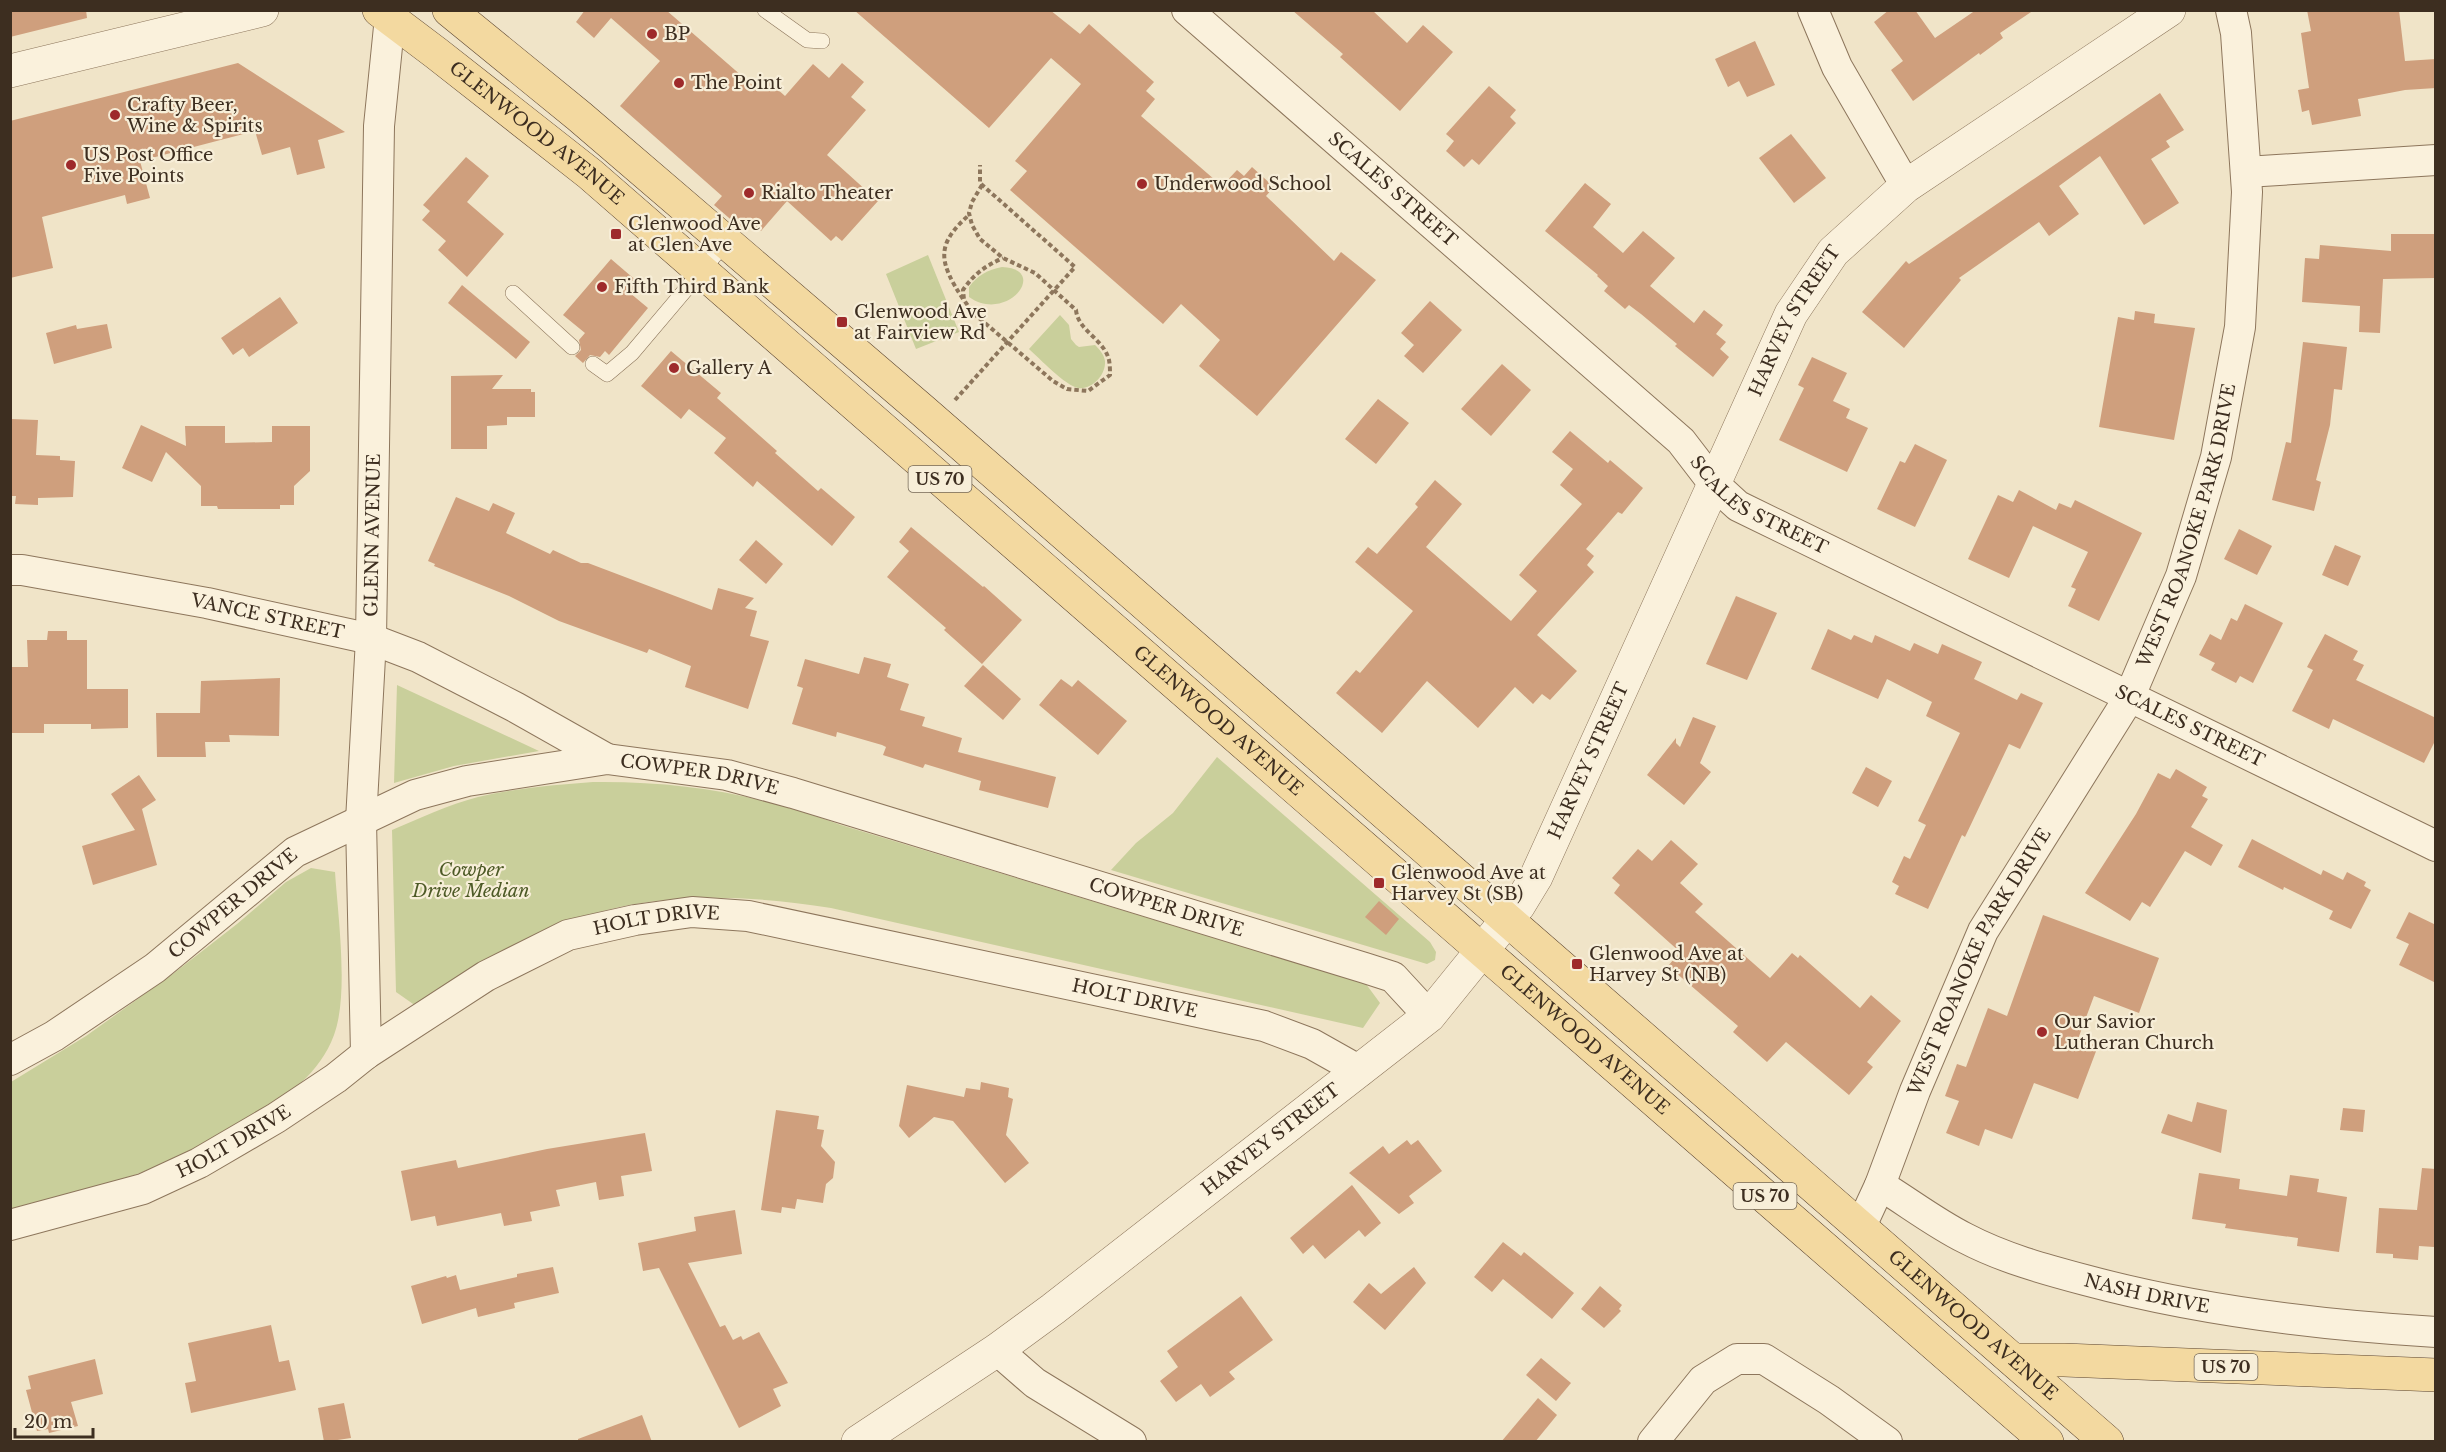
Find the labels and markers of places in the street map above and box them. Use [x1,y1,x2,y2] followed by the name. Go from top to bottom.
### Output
[664,23,690,45] place label: BP
[645,27,659,41] marker: BP
[691,72,782,94] place label: The Point
[672,76,686,90] marker: The Point
[126,94,263,137] place label: Crafty Beer, Wine & Spirits
[108,108,122,122] marker: Crafty Beer, Wine & Spirits
[83,144,213,187] place label: US Post Office Five Points
[64,158,78,172] marker: US Post Office Five Points
[1154,173,1331,195] place label: Underwood School
[1135,177,1149,191] marker: Underwood School
[761,182,894,204] place label: Rialto Theater
[742,186,756,200] marker: Rialto Theater
[628,213,761,256] place label: Glenwood Ave at Glen Ave
[609,227,623,241] marker: Glenwood Ave at Glen Ave
[614,276,769,298] place label: Fifth Third Bank
[595,280,609,294] marker: Fifth Third Bank
[854,301,987,344] place label: Glenwood Ave at Fairview Rd
[835,315,849,329] marker: Glenwood Ave at Fairview Rd
[686,357,773,379] place label: Gallery A
[667,361,681,375] marker: Gallery A
[1391,862,1546,905] place label: Glenwood Ave at Harvey St (SB)
[1372,876,1386,890] marker: Glenwood Ave at Harvey St (SB)
[1589,943,1744,986] place label: Glenwood Ave at Harvey St (NB)
[1570,957,1584,971] marker: Glenwood Ave at Harvey St (NB)
[2054,1011,2214,1054] place label: Our Savior Lutheran Church
[2035,1025,2049,1039] marker: Our Savior Lutheran Church

